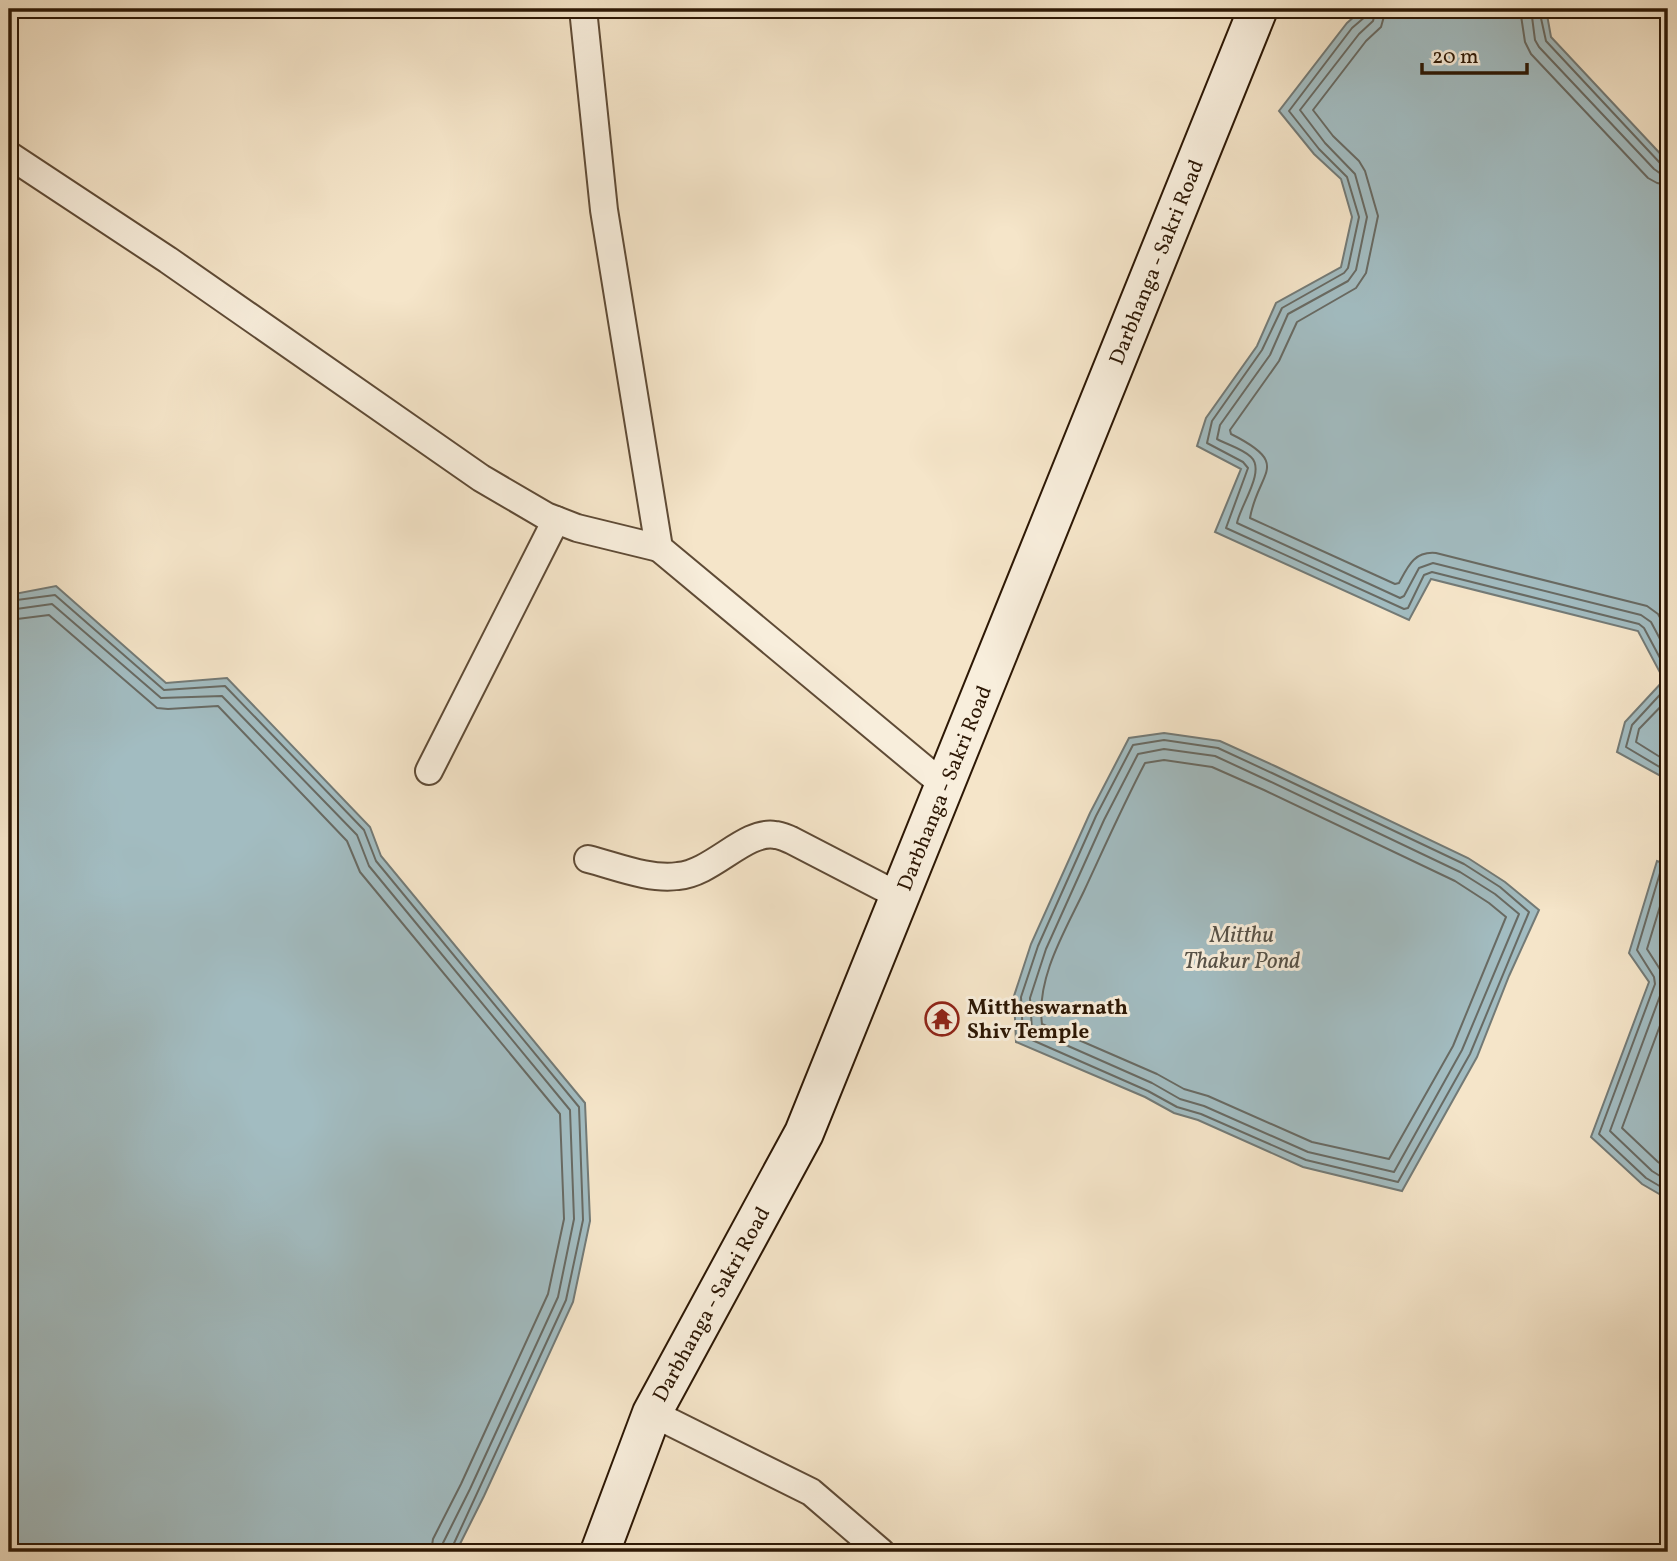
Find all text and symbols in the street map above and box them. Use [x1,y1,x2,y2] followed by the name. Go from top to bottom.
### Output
[1422,32,1526,76] scale bar
[1432,43,1478,72] text: 20 m
[1103,156,1212,370] street label: Darbhanga - Sakri Road
[891,682,1000,896] street label: Darbhanga - Sakri Road
[1184,920,1300,978] water label: Mitthu Thakur Pond
[967,994,1128,1047] place label: Mittheswarnath Shiv Temple
[923,1000,961,1038] temple icon: Mittheswarnath Shiv Temple
[647,1202,778,1408] street label: Darbhanga - Sakri Road

